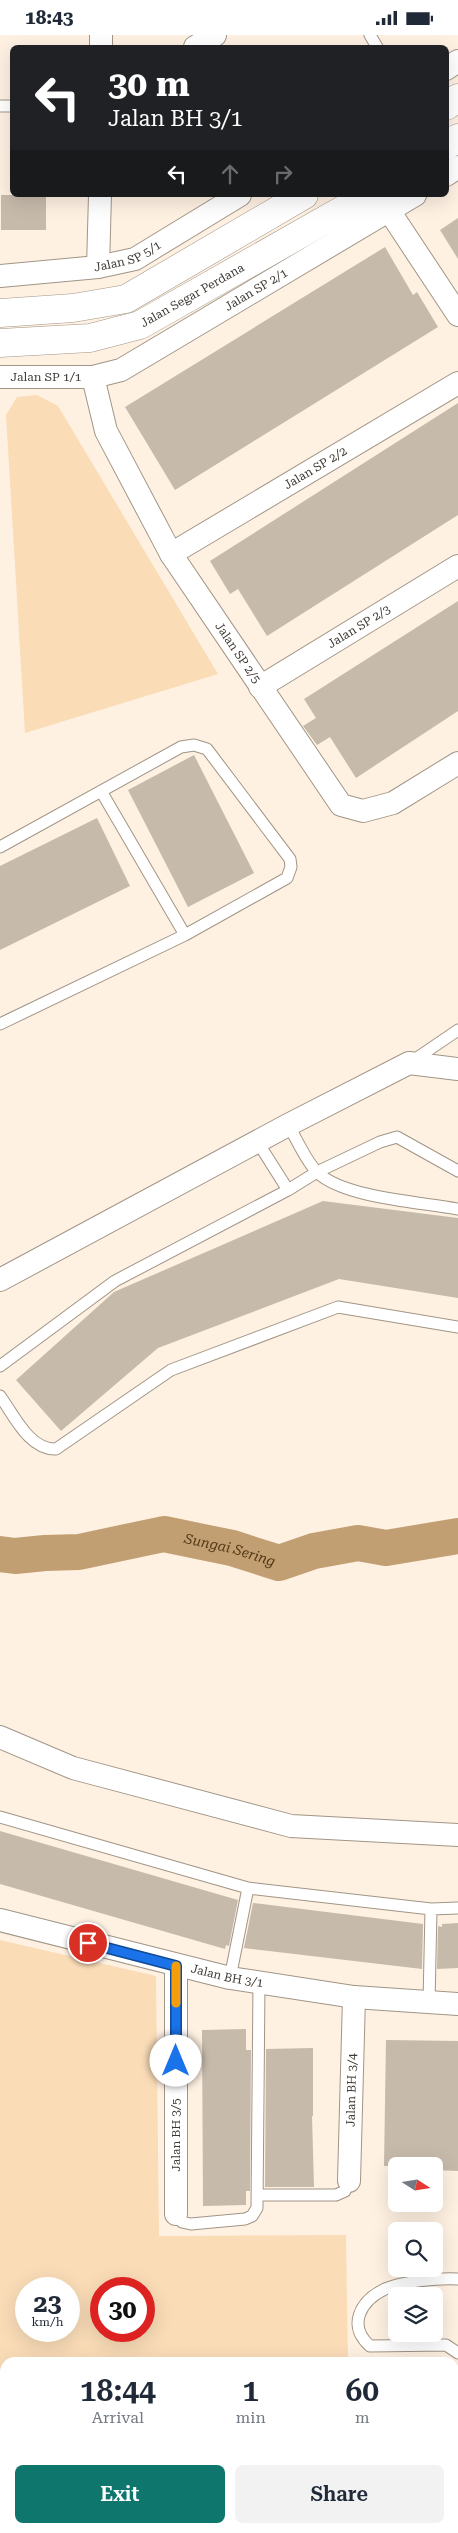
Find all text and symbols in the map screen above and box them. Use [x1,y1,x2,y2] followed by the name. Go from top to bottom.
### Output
[25,6,74,29] text: 18:43
[108,64,190,105] text: 30 m
[25,65,90,130] icon: left
[108,106,243,131] text: Jalan BH 3/1
[163,160,191,188] icon: left
[216,160,244,188] icon: ahead
[269,160,297,188] icon: right
[94,238,164,274] street label: Jalan SP 5/1
[138,260,247,330] street label: Jalan Segar Perdana
[222,265,290,314] street label: Jalan SP 2/1
[11,370,82,384] street label: Jalan SP 1/1
[281,444,350,492] street label: Jalan SP 2/2
[325,602,393,651] street label: Jalan SP 2/3
[212,620,264,686] street label: Jalan SP 2/5
[182,1530,278,1569] water label: Sungai Sering
[67,1922,109,1964] pin
[74,1929,102,1957] icon: arrive
[189,1961,265,1990] street label: Jalan BH 3/1
[149,2034,201,2086] position arrow
[343,2053,359,2127] street label: Jalan BH 3/4
[169,2098,183,2172] street label: Jalan BH 3/5
[388,2157,442,2213] north arrow
[388,2157,443,2342] map controls
[388,2222,443,2277] button: search
[90,2277,155,2342] speed limit sign: 30
[388,2287,443,2342] button: layers
[33,2289,62,2318] text: 23
[31,2315,64,2329] text: km/h
[80,2373,156,2408] text: 18:44
[242,2373,259,2408] text: 1
[346,2373,379,2408] text: 60
[92,2408,144,2427] text: Arrival
[236,2408,266,2427] text: min
[355,2408,370,2427] text: m
[15,2465,225,2523] button: Exit
[235,2465,444,2523] button: Share

